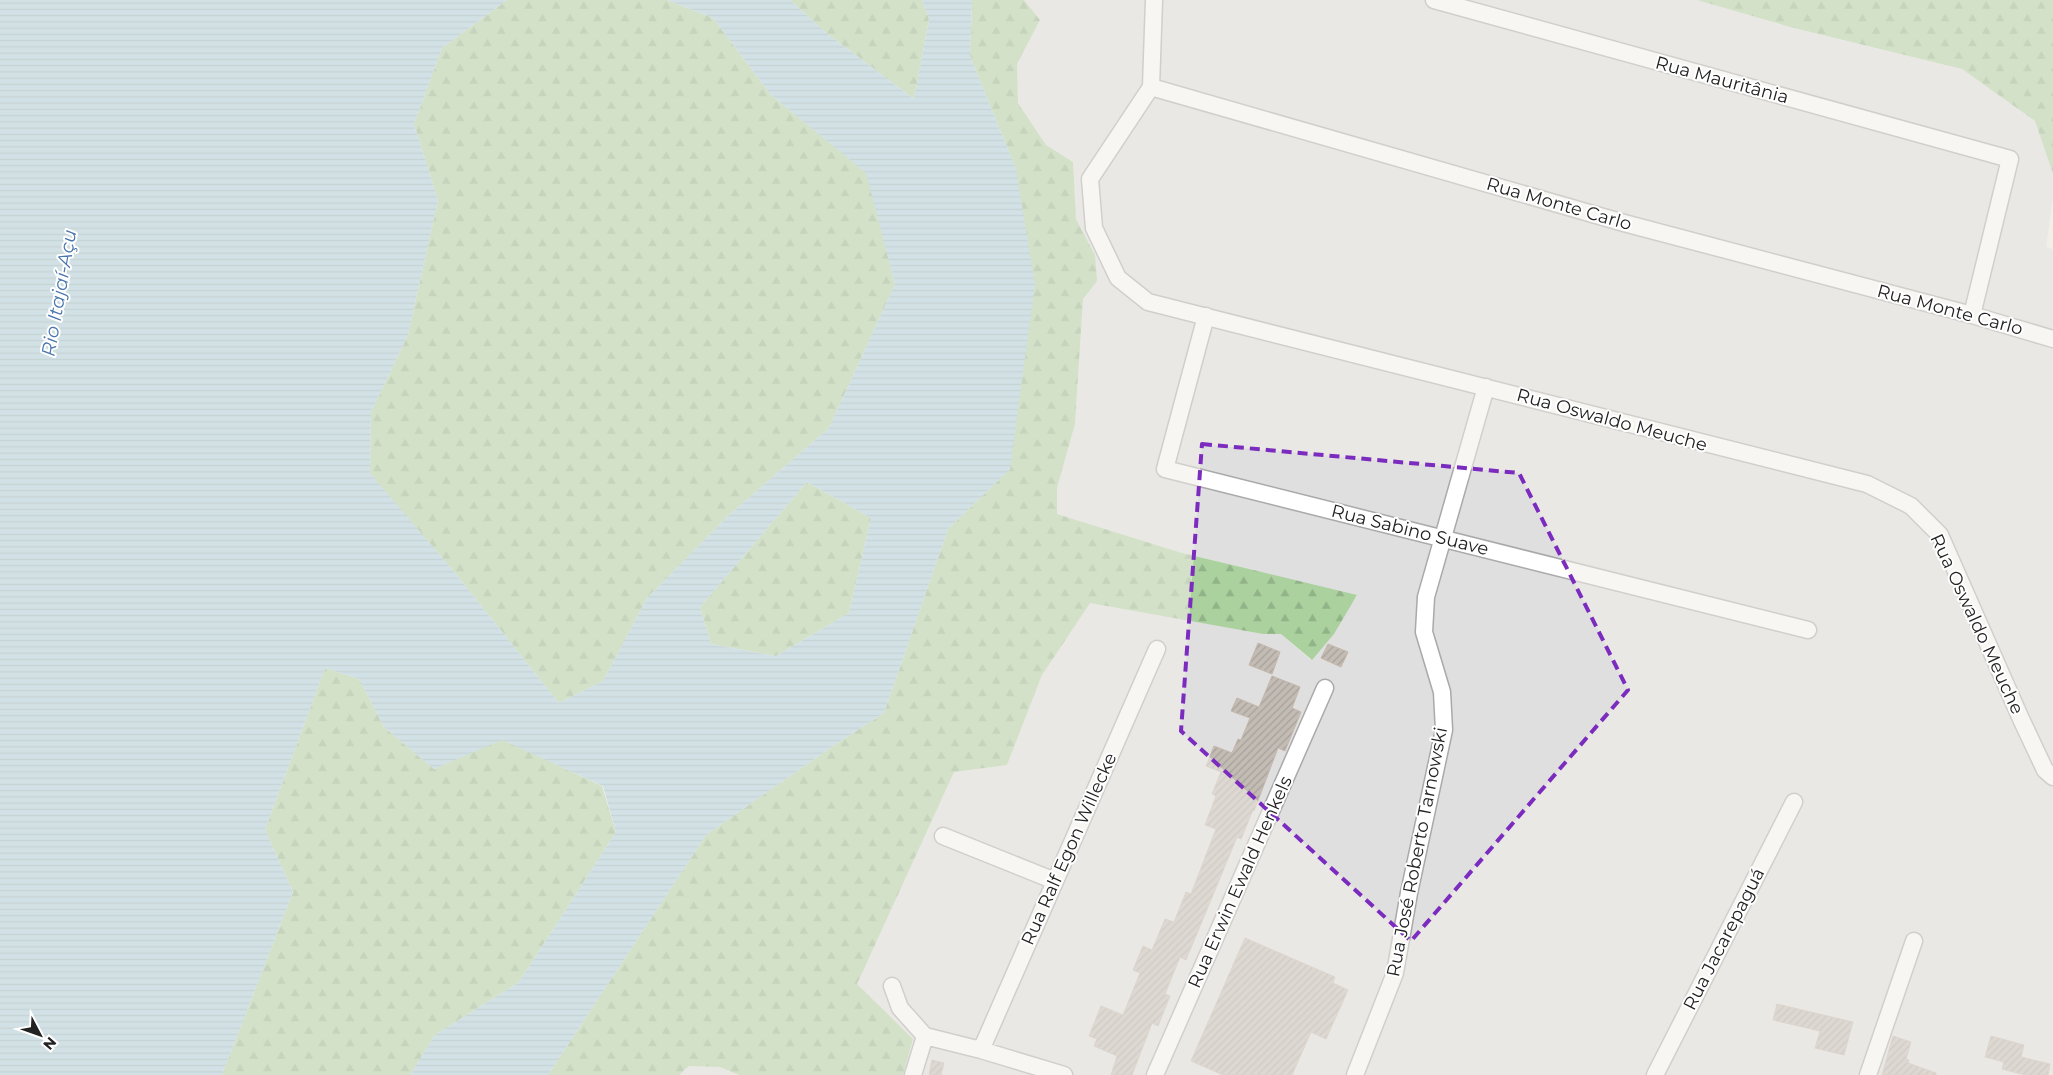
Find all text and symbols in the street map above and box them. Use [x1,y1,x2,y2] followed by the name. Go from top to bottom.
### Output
[1653,52,1791,108] street label: Rua Mauritânia
[1484,173,1634,235] street label: Rua Monte Carlo
[37,228,81,358] water label: Rio Itajaí-Açu
[1875,280,2025,340] street label: Rua Monte Carlo
[1514,384,1710,456] street label: Rua Oswaldo Meuche
[1329,500,1491,560] street label: Rua Sabino Suave
[1926,530,2029,718] street label: Rua Oswaldo Meuche
[1382,725,1452,979] street label: Rua José Roberto Tarnowski
[1017,749,1121,949] street label: Rua Ralf Egon Willecke
[1183,772,1297,991] street label: Rua Erwin Ewald Henkels
[1679,864,1769,1014] street label: Rua Jacarepaguá
[15,1010,65,1060] north arrow
[39,1033,60,1054] text: N

